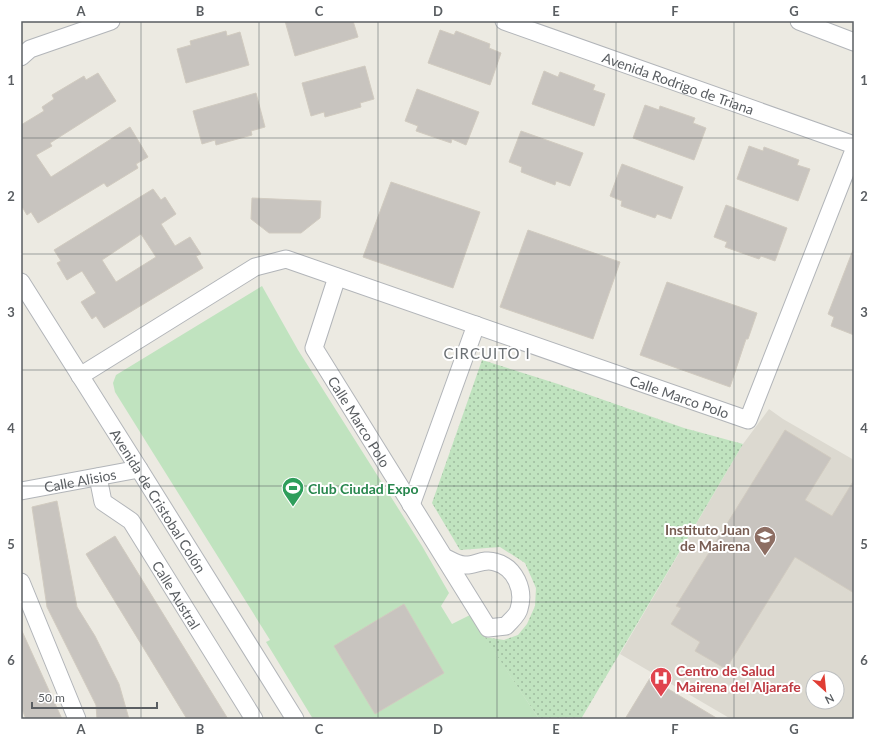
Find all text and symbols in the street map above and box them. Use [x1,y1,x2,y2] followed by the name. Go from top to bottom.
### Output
[75,3,86,19] text: A
[196,3,205,19] text: B
[315,3,324,19] text: C
[433,3,443,19] text: D
[552,3,560,19] text: E
[671,3,679,19] text: F
[789,3,799,19] text: G
[600,48,757,117] street label: Avenida Rodrigo de Triana
[7,72,15,88] text: 1
[860,72,868,88] text: 1
[7,188,15,204] text: 2
[860,188,868,204] text: 2
[7,304,15,320] text: 3
[860,304,868,320] text: 3
[443,344,531,362] district label: CIRCUITO I
[628,371,732,421] street label: Calle Marco Polo
[325,373,394,470] street label: Calle Marco Polo
[7,420,15,436] text: 4
[860,420,868,436] text: 4
[107,425,210,575] street label: Avenida de Cristobal Colón
[43,465,117,495] street label: Calle Alisios
[280,475,306,508] sports icon: Club Ciudad Expo
[308,480,418,497] place label: Club Ciudad Expo
[665,521,750,554] place label: Instituto Juan de Mairena
[752,524,778,557] school or university icon: Instituto Juan de Mairena
[7,536,15,552] text: 5
[860,536,868,552] text: 5
[149,557,204,632] street label: Calle Austral
[7,652,15,668] text: 6
[860,652,868,668] text: 6
[676,662,801,695] place label: Centro de Salud Mairena del Aljarafe
[648,665,674,698] hospital icon: Centro de Salud Mairena del Aljarafe
[805,670,845,710] north arrow
[32,684,157,710] scale bar
[38,690,65,705] text: 50 m
[823,692,836,707] text: N
[75,721,86,737] text: A
[196,721,205,737] text: B
[315,721,324,737] text: C
[433,721,443,737] text: D
[552,721,560,737] text: E
[671,721,679,737] text: F
[789,721,799,737] text: G

